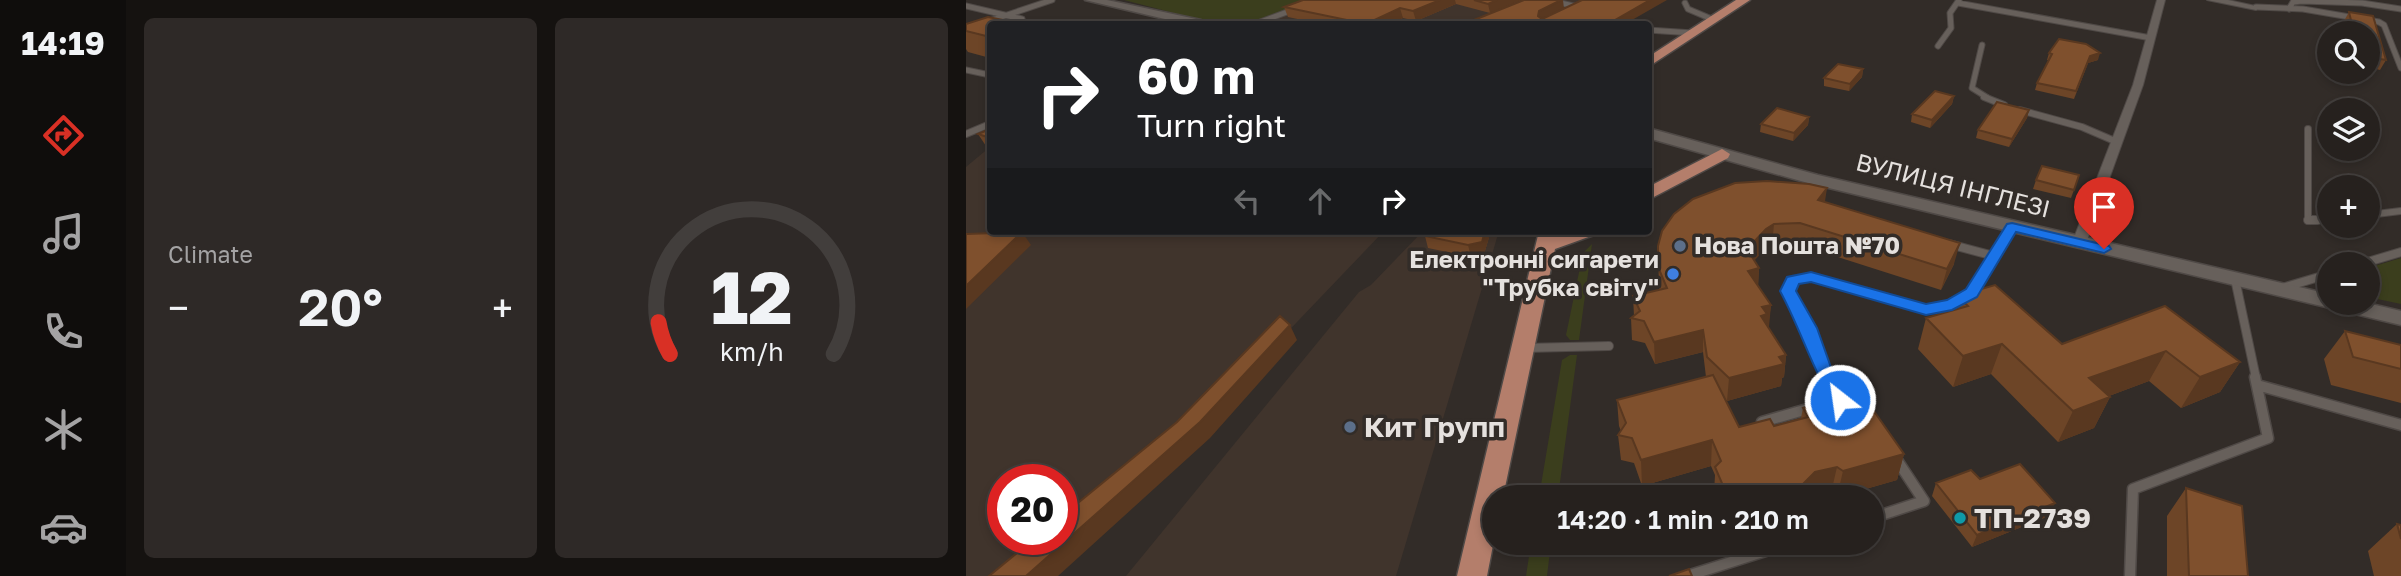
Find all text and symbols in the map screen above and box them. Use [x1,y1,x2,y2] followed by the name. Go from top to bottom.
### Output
[2317,21,2380,315] map controls
[2317,21,2380,84] button: search
[21,24,105,62] text: 14:19
[1137,46,1255,105] text: 60 m
[1022,49,1113,140] icon: right
[2317,98,2380,161] button: layers
[1137,106,1286,144] text: Turn right
[39,111,88,160] icon: directions
[1853,146,2053,223] street label: ВУЛИЦЯ ІНГЛЕЗІ
[2317,175,2380,238] button: +
[2074,177,2134,249] pin
[1228,182,1266,220] icon: left
[1301,182,1339,220] icon: ahead
[1374,182,1412,220] icon: right
[2085,188,2123,226] icon: arrive
[39,209,88,258] icon: music
[1694,230,1900,259] place label: Нова Пошта №70
[1672,238,1688,254] marker: Нова Пошта №70
[168,240,253,268] text: Climate
[1409,244,1659,301] place label: Електронні сигарети "Трубка світу"
[2317,252,2380,315] button: −
[711,253,792,340] text: 12
[1665,266,1681,282] marker: Електронні сигарети "Трубка світу"
[298,275,383,337] text: 20°
[168,285,189,330] text: −
[492,285,513,330] text: +
[39,307,88,356] icon: phone
[720,336,783,367] text: km/h
[1803,363,1877,437] position arrow
[39,405,88,454] icon: climate
[1364,410,1505,443] place label: Кит Групп
[1342,419,1358,435] marker: Кит Групп
[987,464,1078,555] speed limit sign: 20
[1974,501,2091,534] place label: ТП-2739
[39,503,88,552] icon: car
[1557,504,1809,535] text: 14:20 · 1 min · 210 m
[1952,510,1968,526] marker: ТП-2739

